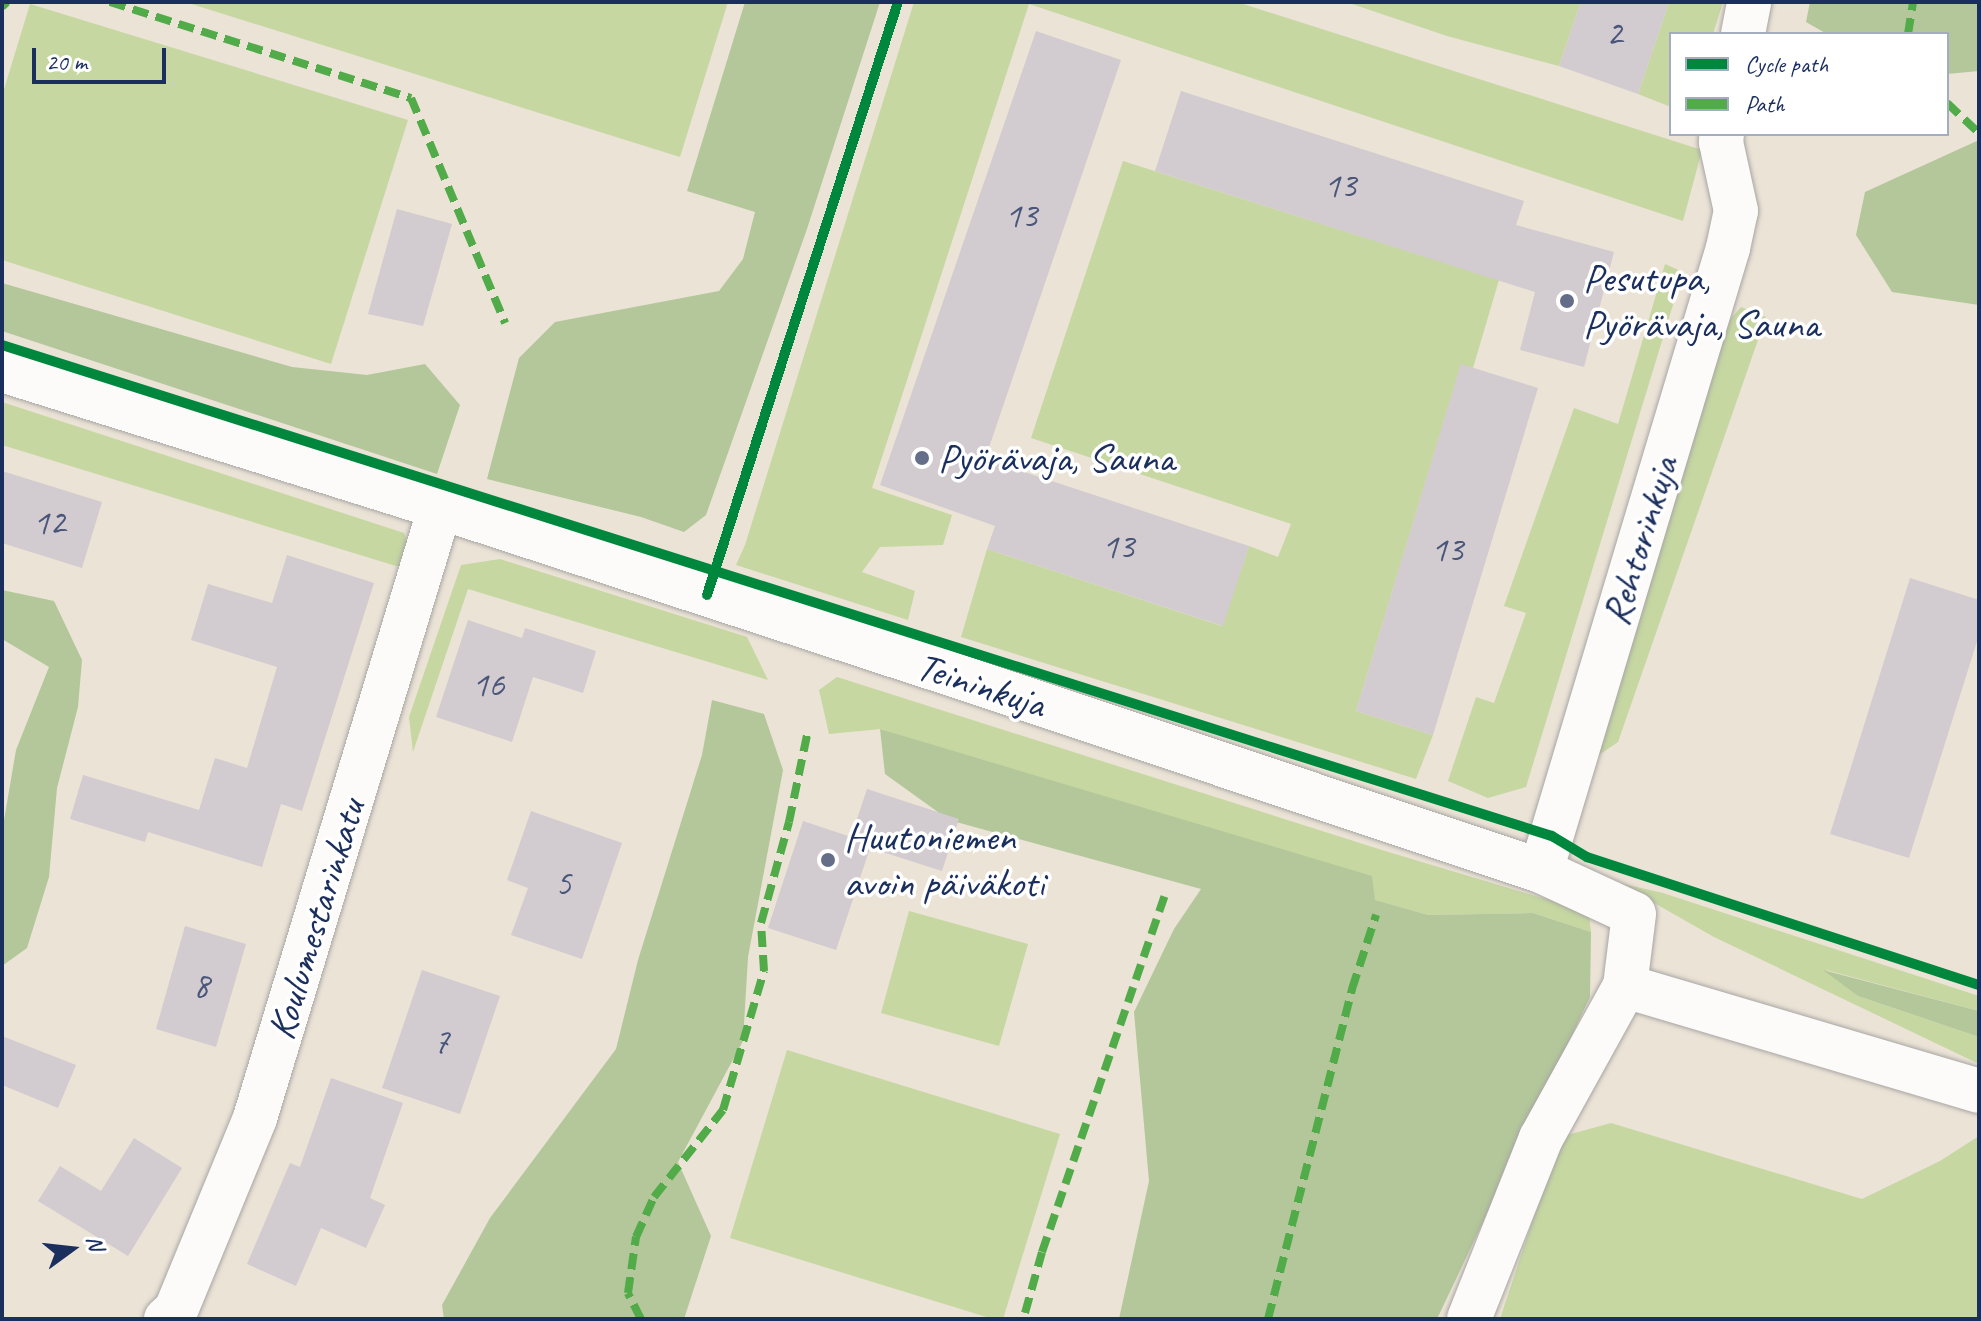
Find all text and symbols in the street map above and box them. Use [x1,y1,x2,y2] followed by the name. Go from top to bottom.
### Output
[1606,12,1622,56] house number: 2
[36,32,170,82] scale bar
[1669,32,1949,136] legend
[46,47,87,77] text: 20 m
[1745,49,1828,79] text: Cycle path
[1745,89,1785,119] text: Path
[1324,164,1356,208] house number: 13
[1005,194,1037,238] house number: 13
[1583,254,1819,348] place label: Pesutupa, Pyörävaja, Sauna
[1558,292,1576,310] marker: Pesutupa, Pyörävaja, Sauna
[938,434,1174,482] place label: Pyörävaja, Sauna
[913,449,931,467] marker: Pyörävaja, Sauna
[1592,451,1688,631] street label: Rehtorinkuja
[33,501,65,545] house number: 12
[1102,525,1134,569] house number: 13
[1431,528,1463,572] house number: 13
[911,642,1051,728] street label: Teininkuja
[472,663,504,707] house number: 16
[257,793,375,1045] street label: Koulumestarinkatu
[844,813,1044,907] place label: Huutoniemen avoin päiväkoti
[819,851,837,869] marker: Huutoniemen avoin päiväkoti
[555,862,571,906] house number: 5
[193,964,209,1008] house number: 8
[433,1020,449,1064] house number: 7
[32,1209,112,1289] north arrow
[80,1233,110,1253] text: N

